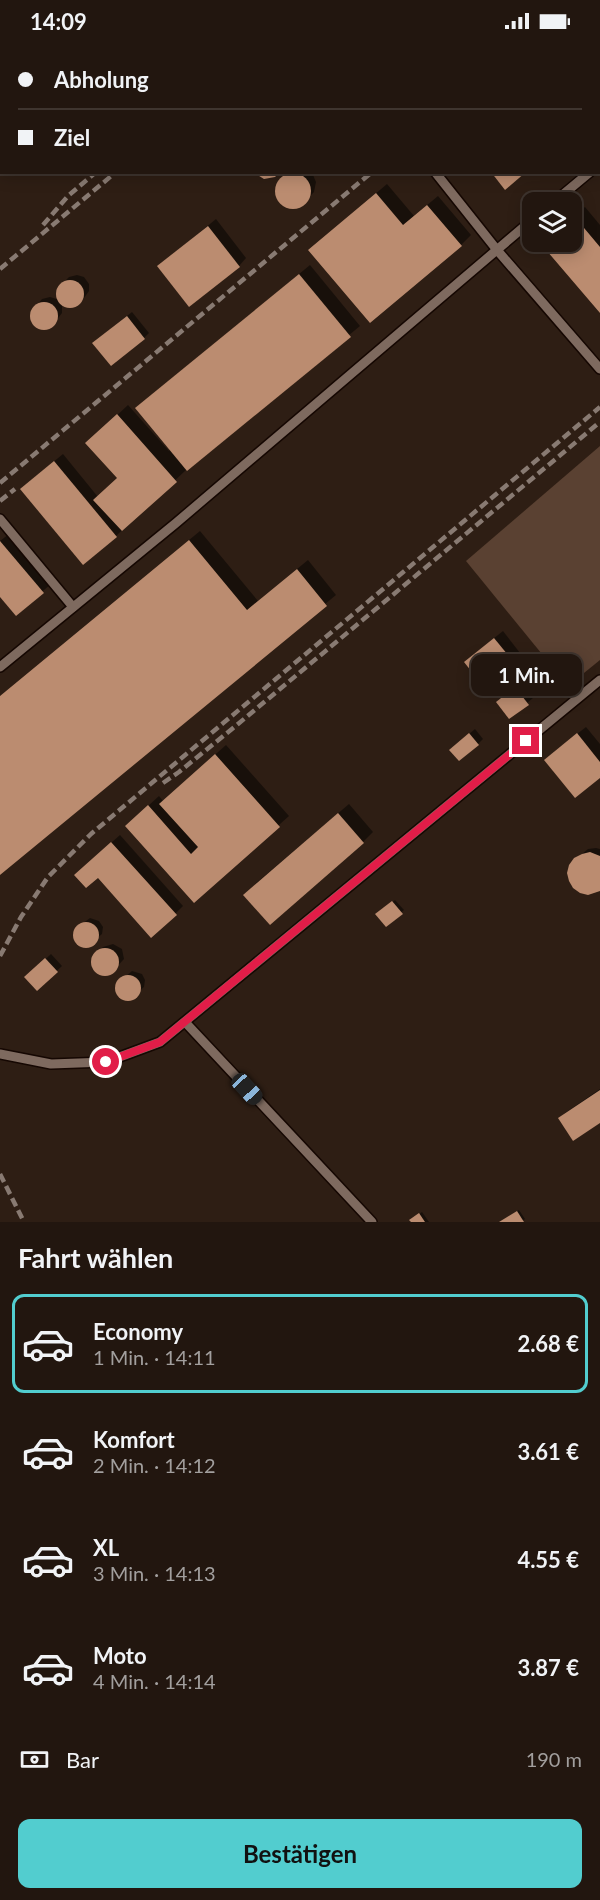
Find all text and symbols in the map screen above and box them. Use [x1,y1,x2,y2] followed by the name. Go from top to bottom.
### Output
[30,8,87,35] text: 14:09
[54,66,149,93] text: Abholung
[54,124,90,151] text: Ziel
[522,192,582,252] map controls
[522,192,582,252] button: layers
[470,654,582,696] callout: 1 Min.
[498,663,555,687] text: 1 Min.
[512,727,539,754] route end
[92,1048,119,1075] route start
[228,1070,266,1108] car
[18,1241,173,1274] text: Fahrt wählen
[21,1317,75,1371] icon: car
[93,1318,183,1345] text: Economy
[517,1330,579,1357] text: 2.68 €
[93,1345,216,1369] text: 1 Min. · 14:11
[21,1425,75,1479] icon: car
[93,1426,175,1453] text: Komfort
[517,1438,579,1465] text: 3.61 €
[93,1453,216,1477] text: 2 Min. · 14:12
[21,1533,75,1587] icon: car
[93,1534,119,1561] text: XL
[517,1546,579,1573] text: 4.55 €
[93,1561,216,1585] text: 3 Min. · 14:13
[21,1641,75,1695] icon: car
[93,1642,147,1669] text: Moto
[517,1654,579,1681] text: 3.87 €
[93,1669,216,1693] text: 4 Min. · 14:14
[18,1743,51,1776] icon: cash
[66,1746,99,1773] text: Bar
[526,1747,582,1771] text: 190 m
[18,1819,582,1888] button: Bestätigen

